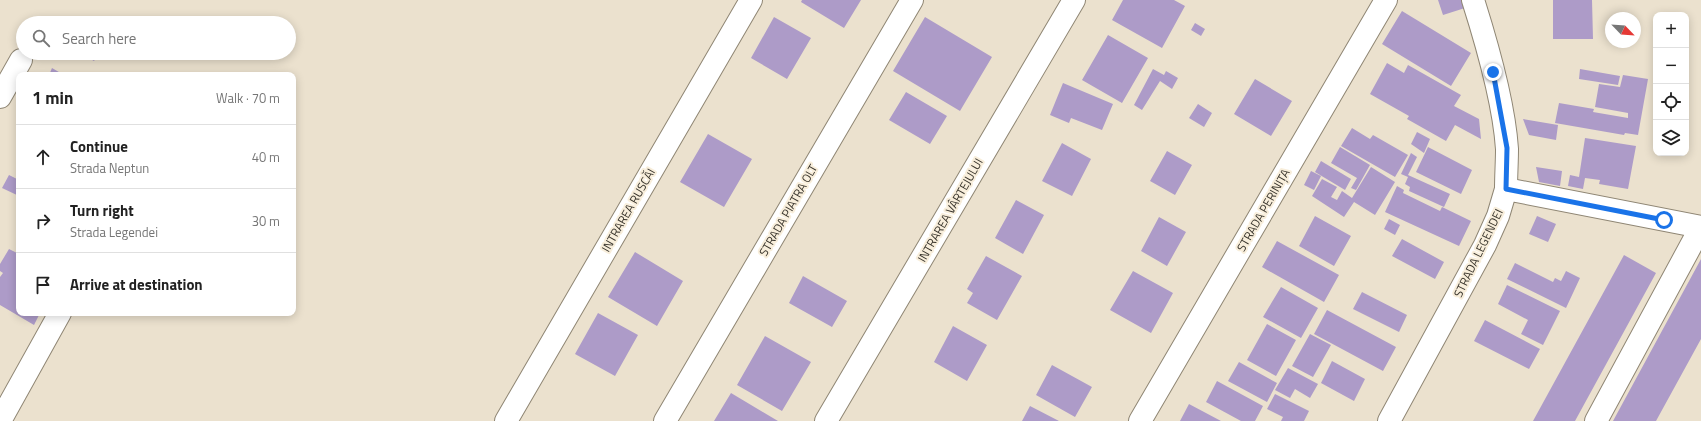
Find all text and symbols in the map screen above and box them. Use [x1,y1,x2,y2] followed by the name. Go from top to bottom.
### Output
[1605,12,1641,48] north arrow
[1653,12,1689,156] map controls
[1653,12,1689,48] button: +
[16,16,296,60] search box
[30,27,52,49] icon: search
[62,27,136,50] text: Search here
[1653,48,1689,84] button: −
[1484,63,1502,81] route end
[1653,84,1689,120] button: locate
[32,85,73,111] text: 1 min
[216,88,280,108] text: Walk · 70 m
[1653,120,1689,156] button: layers
[70,135,128,158] text: Continue
[32,146,54,168] icon: ahead
[252,147,280,167] text: 40 m
[912,155,988,265] street label: INTRAREA VÂRTEJULUI
[70,158,149,178] text: Strada Neptun
[754,160,822,260] street label: STRADA PIATRA OLT
[596,165,660,255] street label: INTRAREA RUSCĂI
[1232,165,1294,255] street label: STRADA PERINIȚA
[70,199,134,222] text: Turn right
[1448,206,1508,300] street label: STRADA LEGENDEI
[32,210,54,232] icon: right
[252,211,280,231] text: 30 m
[1655,211,1673,229] route start
[70,222,158,242] text: Strada Legendei
[70,273,203,296] text: Arrive at destination
[32,274,54,296] icon: arrive

